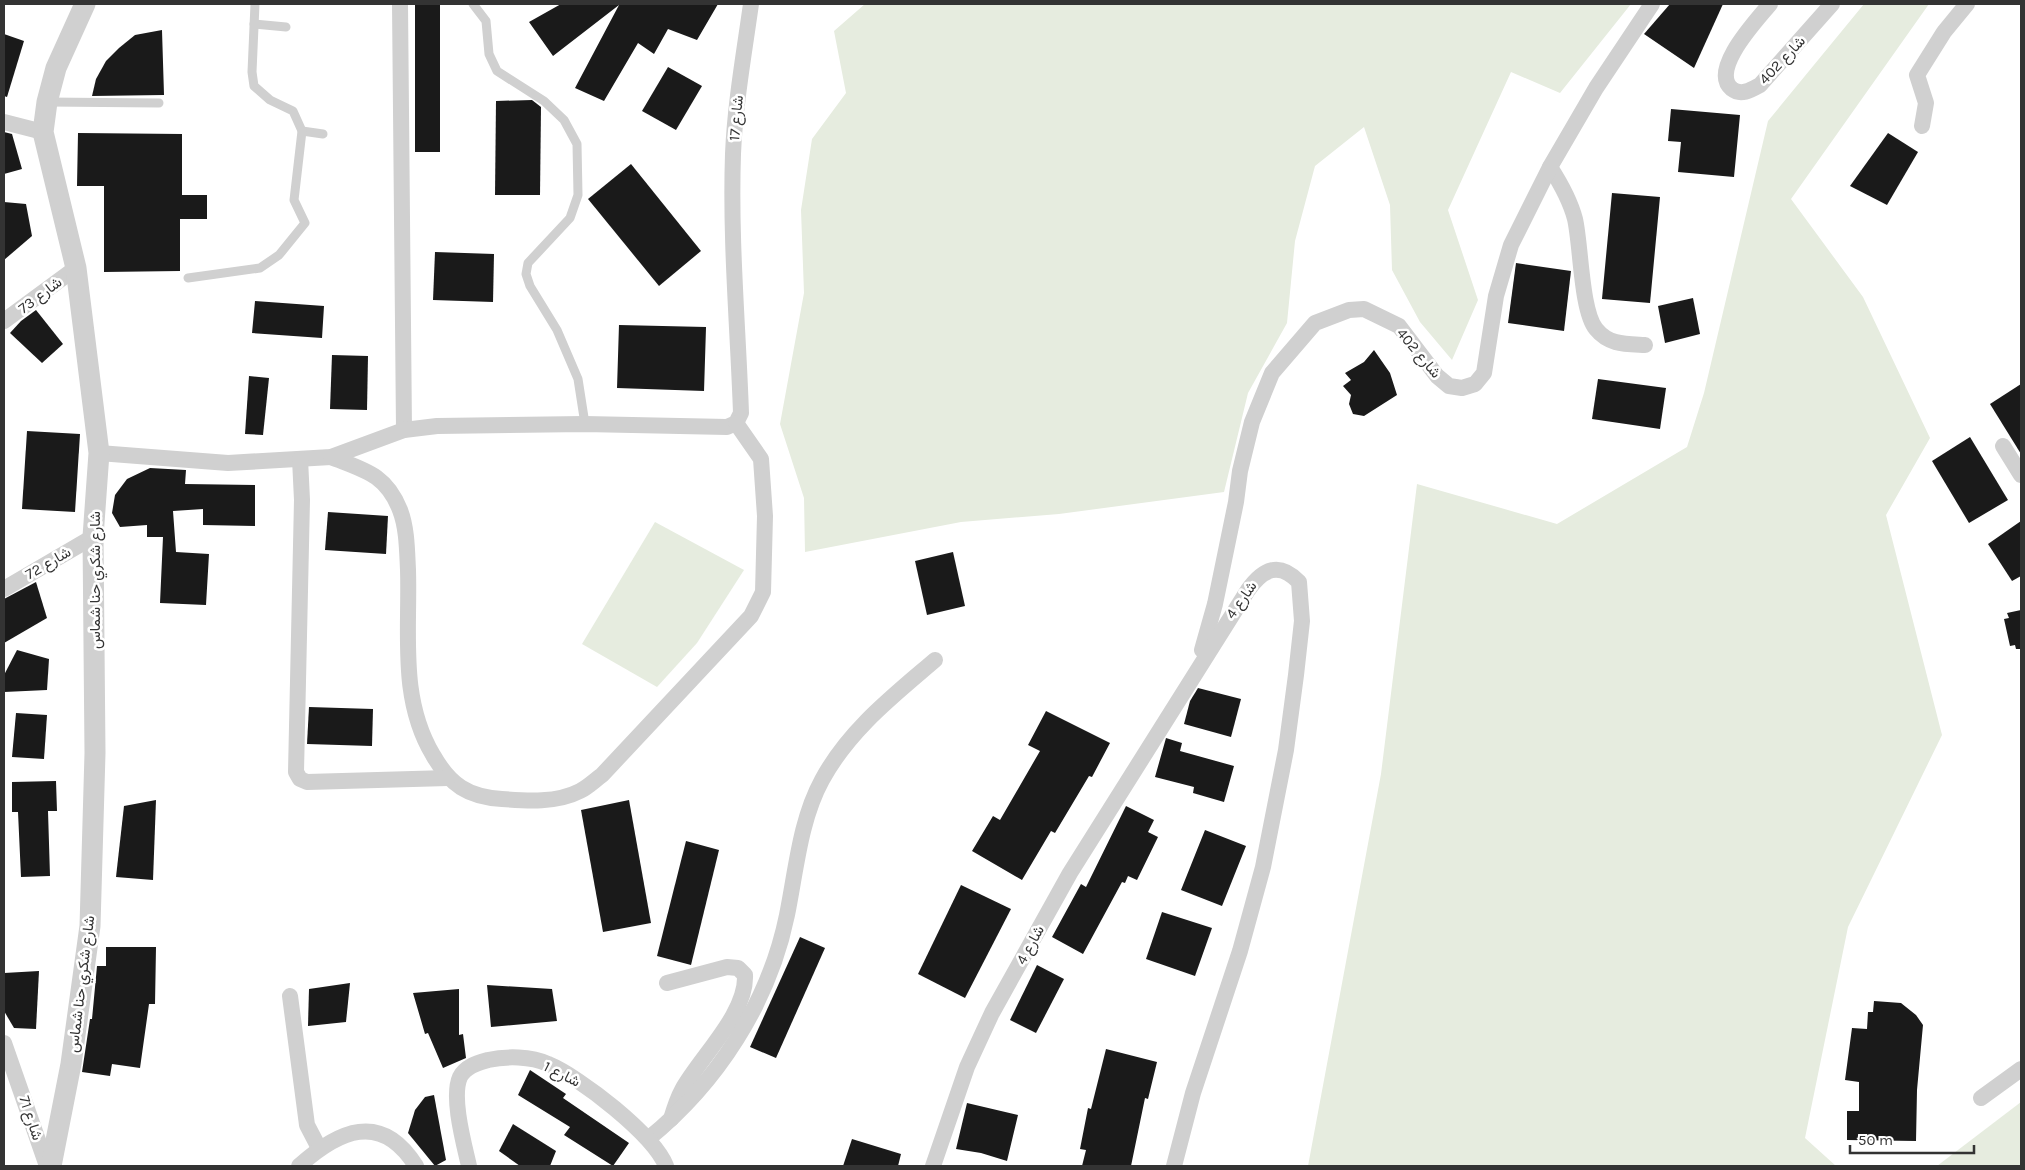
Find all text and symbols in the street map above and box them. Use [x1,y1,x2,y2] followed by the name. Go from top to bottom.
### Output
[1755,32,1811,89] street label: شارع 402
[725,94,749,142] street label: شارع 17
[15,273,67,319] street label: شارع 73
[1391,324,1445,383] street label: شارع 402
[86,511,108,649] street label: شارع شكري حنا شماس
[22,543,75,585] street label: شارع 72
[1222,577,1262,624] street label: شارع 4
[64,914,102,1054] street label: شارع شكري حنا شماس
[1012,922,1050,969] street label: شارع 4
[540,1057,583,1093] street label: شارع 1
[13,1093,47,1143] street label: شارع 71
[1850,1122,1974,1154] scale bar
[1858,1131,1893,1149] text: 50 m

